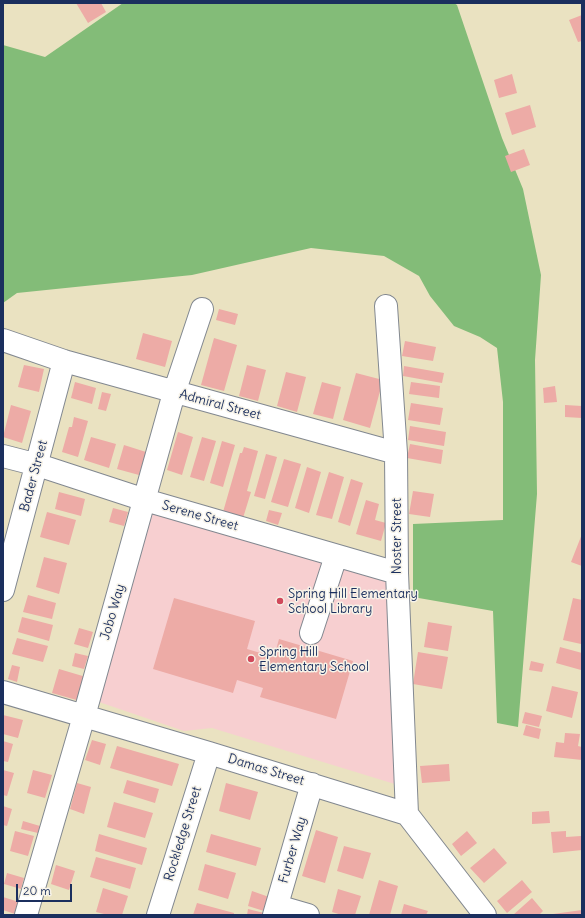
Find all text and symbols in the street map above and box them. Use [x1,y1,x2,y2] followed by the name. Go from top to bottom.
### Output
[178,387,262,423] street label: Admiral Street
[17,438,51,514] street label: Bader Street
[160,498,240,534] street label: Serene Street
[389,498,405,574] street label: Noster Street
[98,582,128,642] street label: Jobo Way
[288,586,418,617] place label: Spring Hill Elementary School Library
[275,596,285,606] marker: Spring Hill Elementary School Library
[259,644,369,675] place label: Spring Hill Elementary School
[246,654,256,664] marker: Spring Hill Elementary School
[226,751,306,789] street label: Damas Street
[161,785,205,883] street label: Rockledge Street
[276,815,310,885] street label: Furber Way
[18,876,74,902] scale bar
[23,883,51,898] text: 20 m

